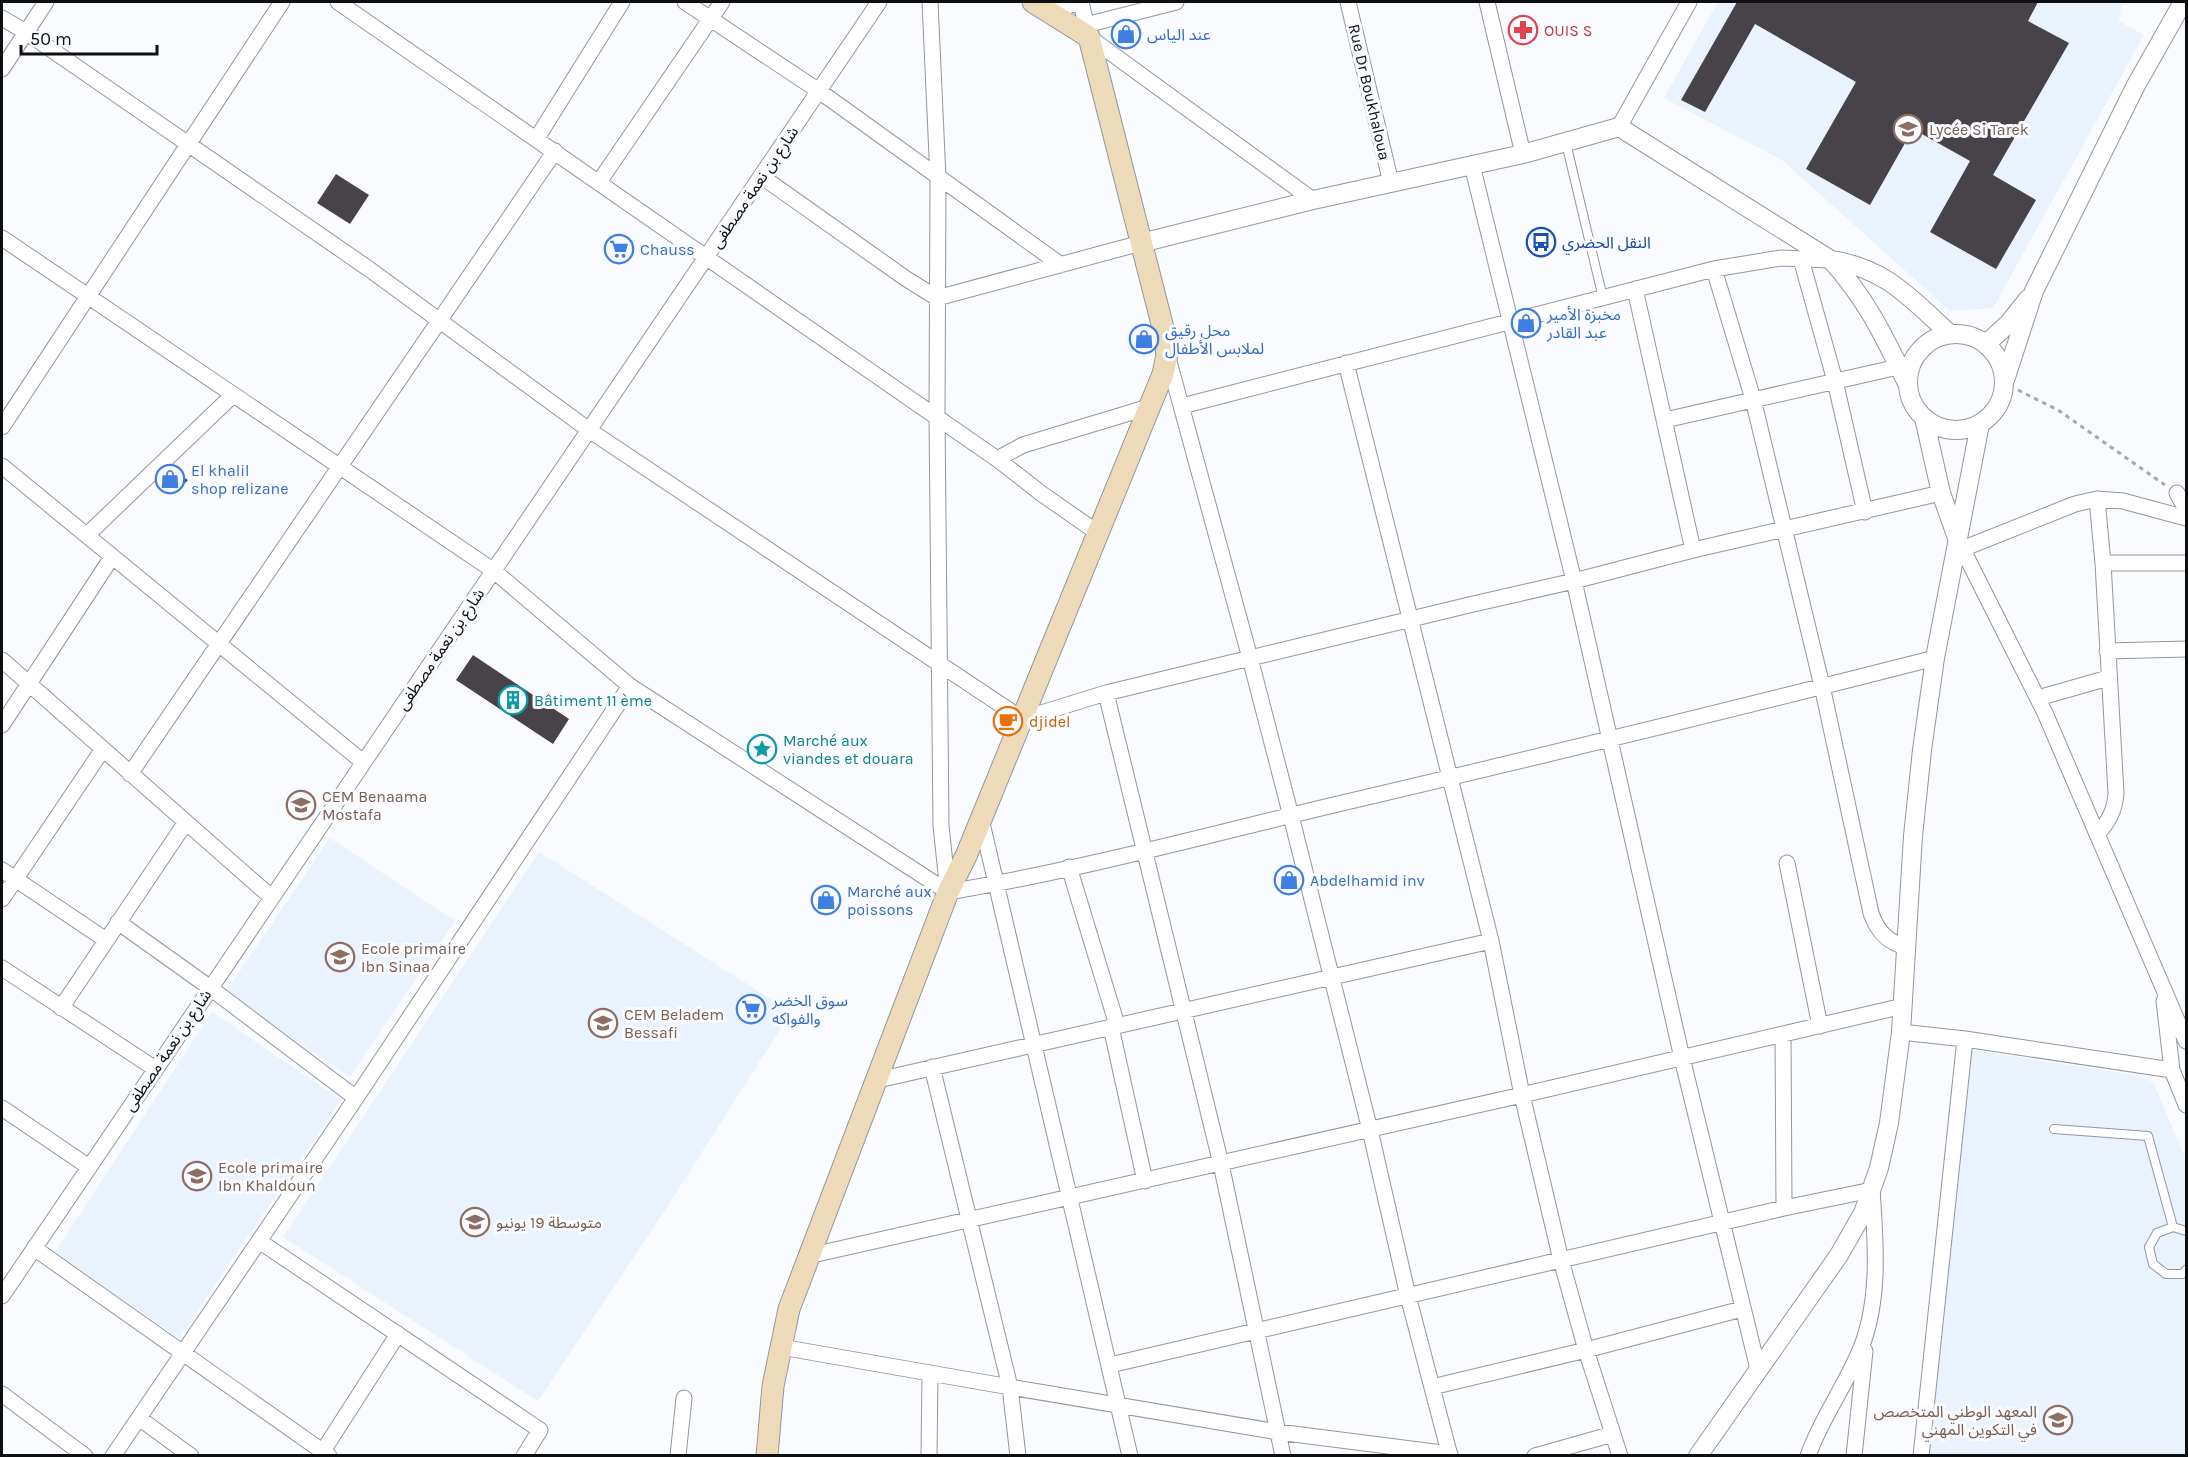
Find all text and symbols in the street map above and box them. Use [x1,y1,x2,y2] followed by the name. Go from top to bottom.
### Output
[1507,14,1539,46] pharmacy icon: OUIS S
[21,18,158,56] scale bar
[1110,18,1142,50] shop icon: عند الياس
[1544,21,1592,40] place label: OUIS S
[1345,22,1394,162] street label: Rue Dr Boukhaloua
[1147,25,1211,44] place label: عند الياس
[30,28,72,50] text: 50 m
[1892,113,1924,145] school or university icon: Lycée Si Tarek
[1929,120,2029,139] place label: Lycée Si Tarek
[707,123,805,253] street label: شارع بن نعمة مصطفى
[1525,226,1557,258] bus stop icon: النقل الحضري
[603,233,635,265] supermarket icon: Chauss
[1562,233,1651,255] place label: النقل الحضري
[640,240,695,259] place label: Chauss
[1546,305,1621,342] place label: مخبزة الأمير عبد القادر
[1510,307,1542,339] shop icon: مخبزة الأمير عبد القادر
[1165,321,1264,359] place label: محل رقيق لملابس الأطفال
[1128,323,1160,355] shop icon: محل رقيق لملابس الأطفال
[191,461,288,498] place label: El khalil shop relizane
[154,463,186,495] shop icon: El khalil shop relizane
[393,585,491,715] street label: شارع بن نعمة مصطفى
[497,684,529,716] building icon: Bâtiment 11 ème
[534,691,652,710] place label: Bâtiment 11 ème
[992,705,1024,737] cafe icon: djidel
[1029,712,1070,731] place label: djidel
[783,731,914,768] place label: Marché aux viandes et douara
[746,733,778,765] place icon: Marché aux viandes et douara
[322,787,427,824] place label: CEM Benaama Mostafa
[285,789,317,821] school or university icon: CEM Benaama Mostafa
[1273,864,1305,896] shop icon: Abdelhamid inv
[1310,871,1425,890] place label: Abdelhamid inv
[847,882,932,919] place label: Marché aux poissons
[810,884,842,916] shop icon: Marché aux poissons
[361,939,466,976] place label: Ecole primaire Ibn Sinaa
[324,941,356,973] school or university icon: Ecole primaire Ibn Sinaa
[120,986,218,1116] street label: شارع بن نعمة مصطفى
[771,991,848,1028] place label: سوق الخضر والفواكه
[735,993,767,1025] supermarket icon: سوق الخضر والفواكه
[624,1005,724,1042] place label: CEM Beladem Bessafi
[587,1007,619,1039] school or university icon: CEM Beladem Bessafi
[218,1158,323,1195] place label: Ecole primaire Ibn Khaldoun
[181,1160,213,1192] school or university icon: Ecole primaire Ibn Khaldoun
[459,1206,491,1238] school or university icon: متوسطة 19 يونيو
[496,1213,602,1232] place label: متوسطة 19 يونيو
[1873,1402,2037,1442] place label: المعهد الوطني المتخصص في التكوين المهني
[2042,1404,2074,1436] school or university icon: المعهد الوطني المتخصص في التكوين المهني

